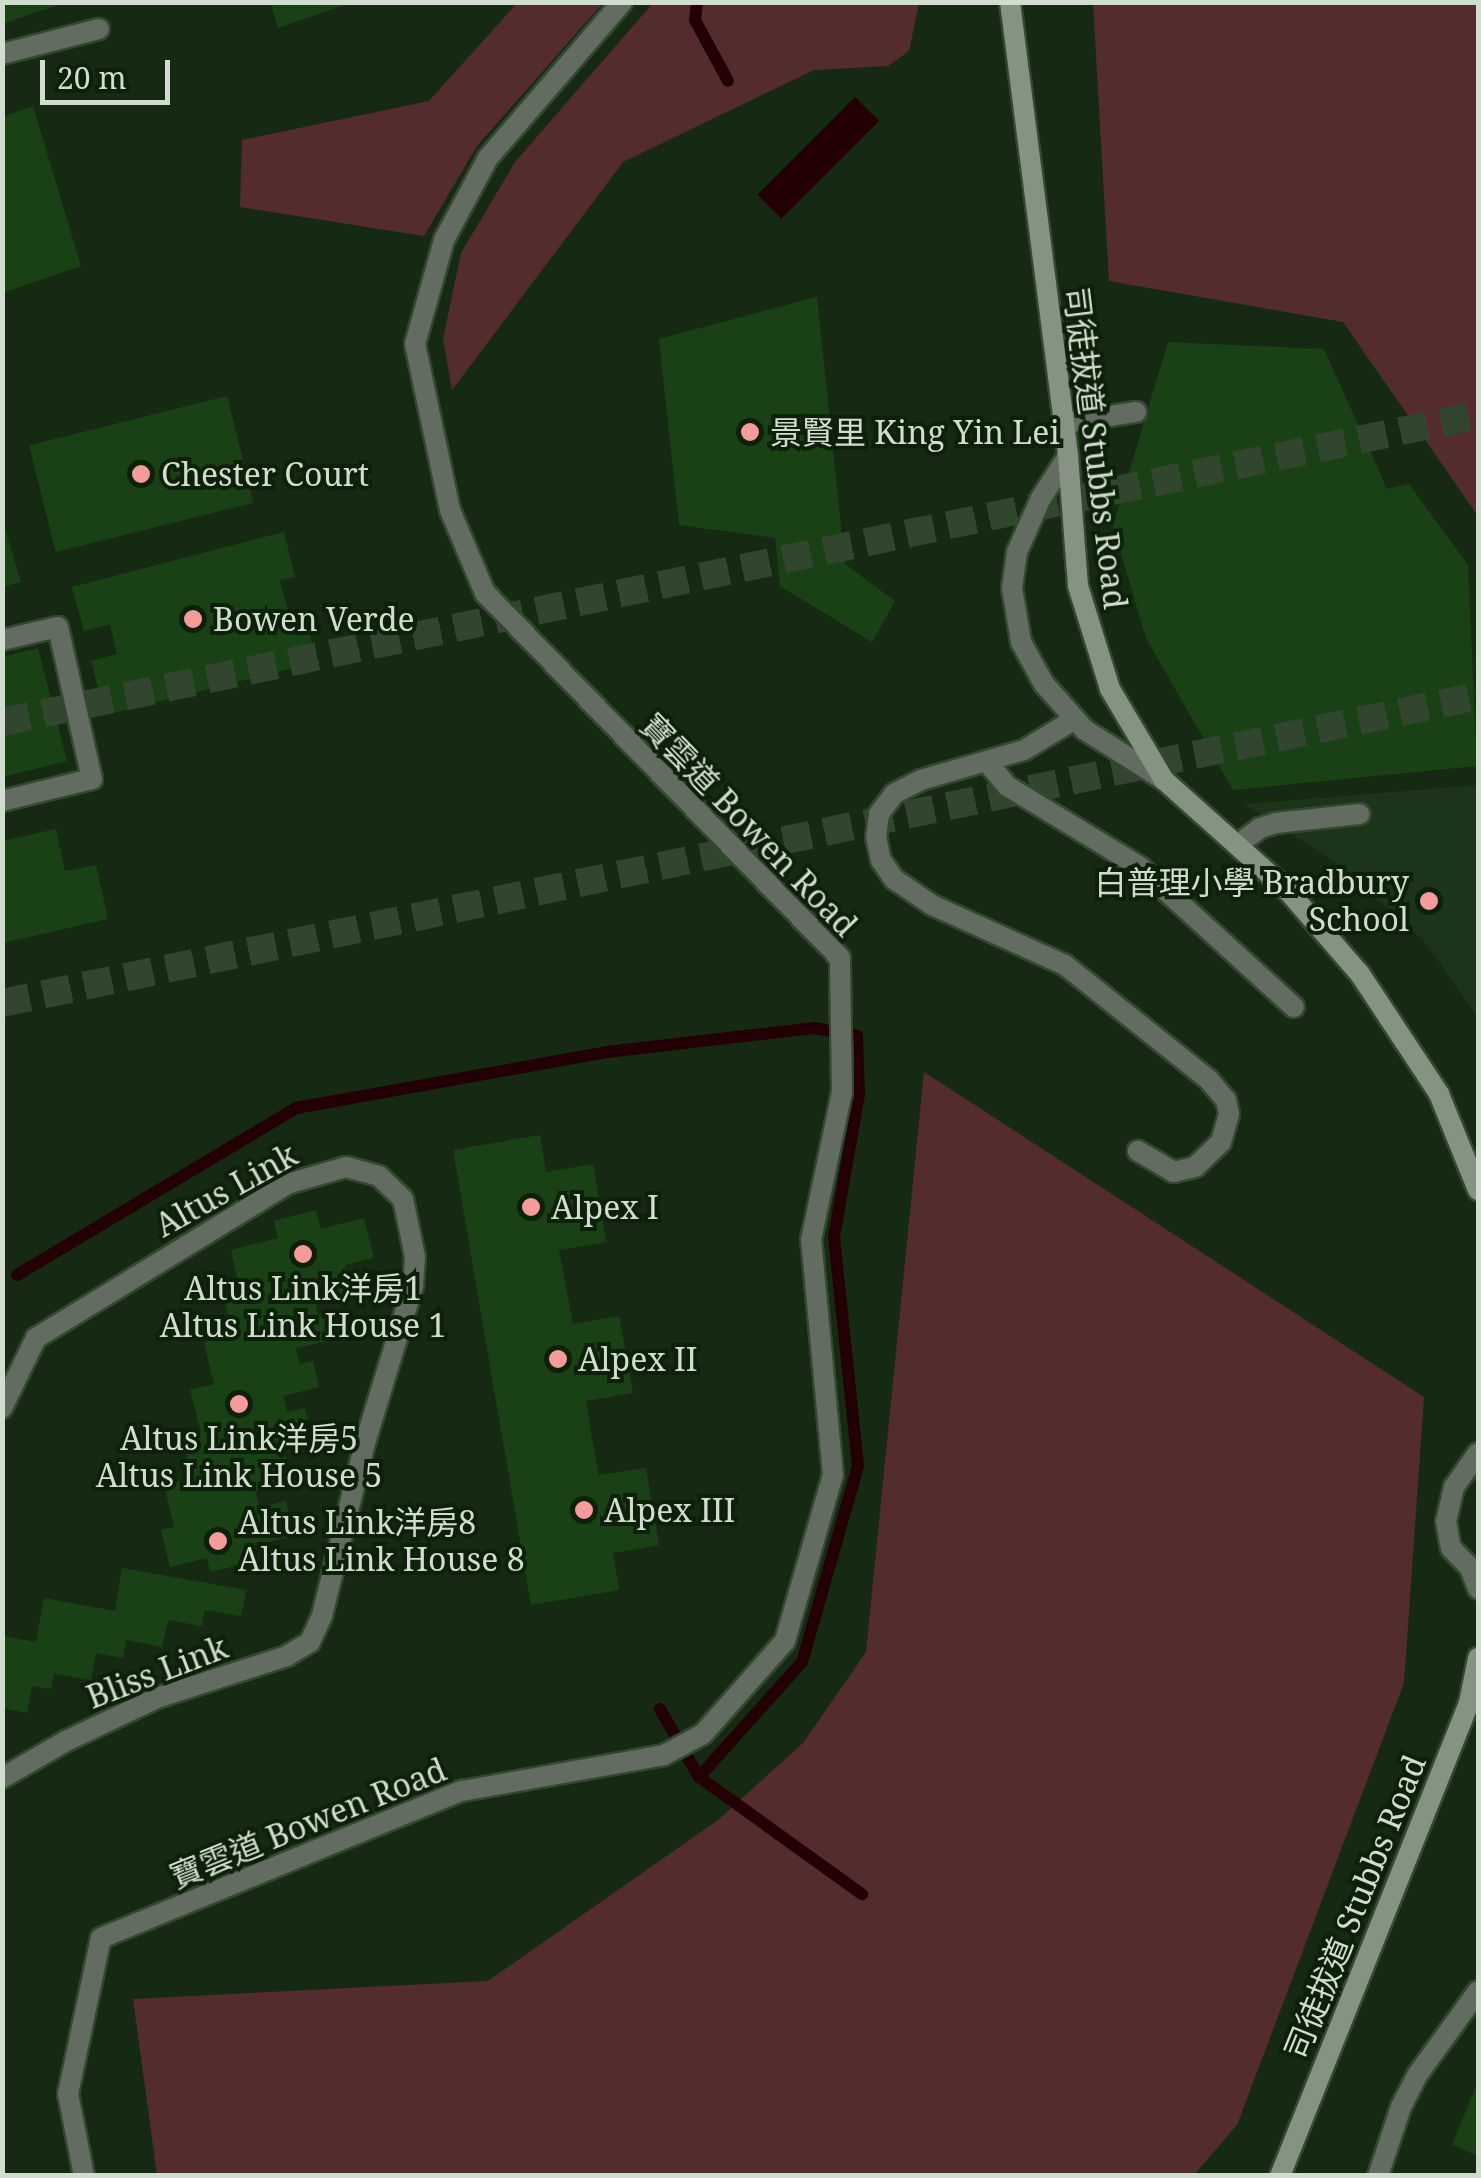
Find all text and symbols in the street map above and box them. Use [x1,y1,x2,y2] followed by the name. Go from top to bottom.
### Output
[45,40,175,102] scale bar
[57,57,127,98] text: 20 m
[1057,285,1135,611] street label: 司徒拔道 Stubbs Road
[770,413,1060,451] place label: 景賢里 King Yin Lei
[739,421,761,443] marker: 景賢里 King Yin Lei
[161,455,369,493] place label: Chester Court
[130,463,152,485] marker: Chester Court
[213,600,415,638] place label: Bowen Verde
[182,608,204,630] marker: Bowen Verde
[633,706,865,944] street label: 寶雲道 Bowen Road
[1095,864,1409,939] place label: 白普理小學 Bradbury School
[1418,890,1440,912] marker: 白普理小學 Bradbury School
[148,1135,304,1245] street label: Altus Link
[551,1188,659,1226] place label: Alpex I
[520,1196,542,1218] marker: Alpex I
[292,1243,314,1265] marker: Altus Link洋房1 Altus Link House 1
[160,1270,446,1345] place label: Altus Link洋房1 Altus Link House 1
[578,1340,698,1378] place label: Alpex II
[547,1348,569,1370] marker: Alpex II
[228,1393,250,1415] marker: Altus Link洋房5 Altus Link House 5
[96,1420,382,1495] place label: Altus Link洋房5 Altus Link House 5
[604,1491,735,1529] place label: Alpex III
[573,1499,595,1521] marker: Alpex III
[238,1504,525,1579] place label: Altus Link洋房8 Altus Link House 8
[207,1530,229,1552] marker: Altus Link洋房8 Altus Link House 8
[81,1628,233,1716] street label: Bliss Link
[1276,1749,1434,2065] street label: 司徒拔道 Stubbs Road
[164,1750,452,1896] street label: 寶雲道 Bowen Road

